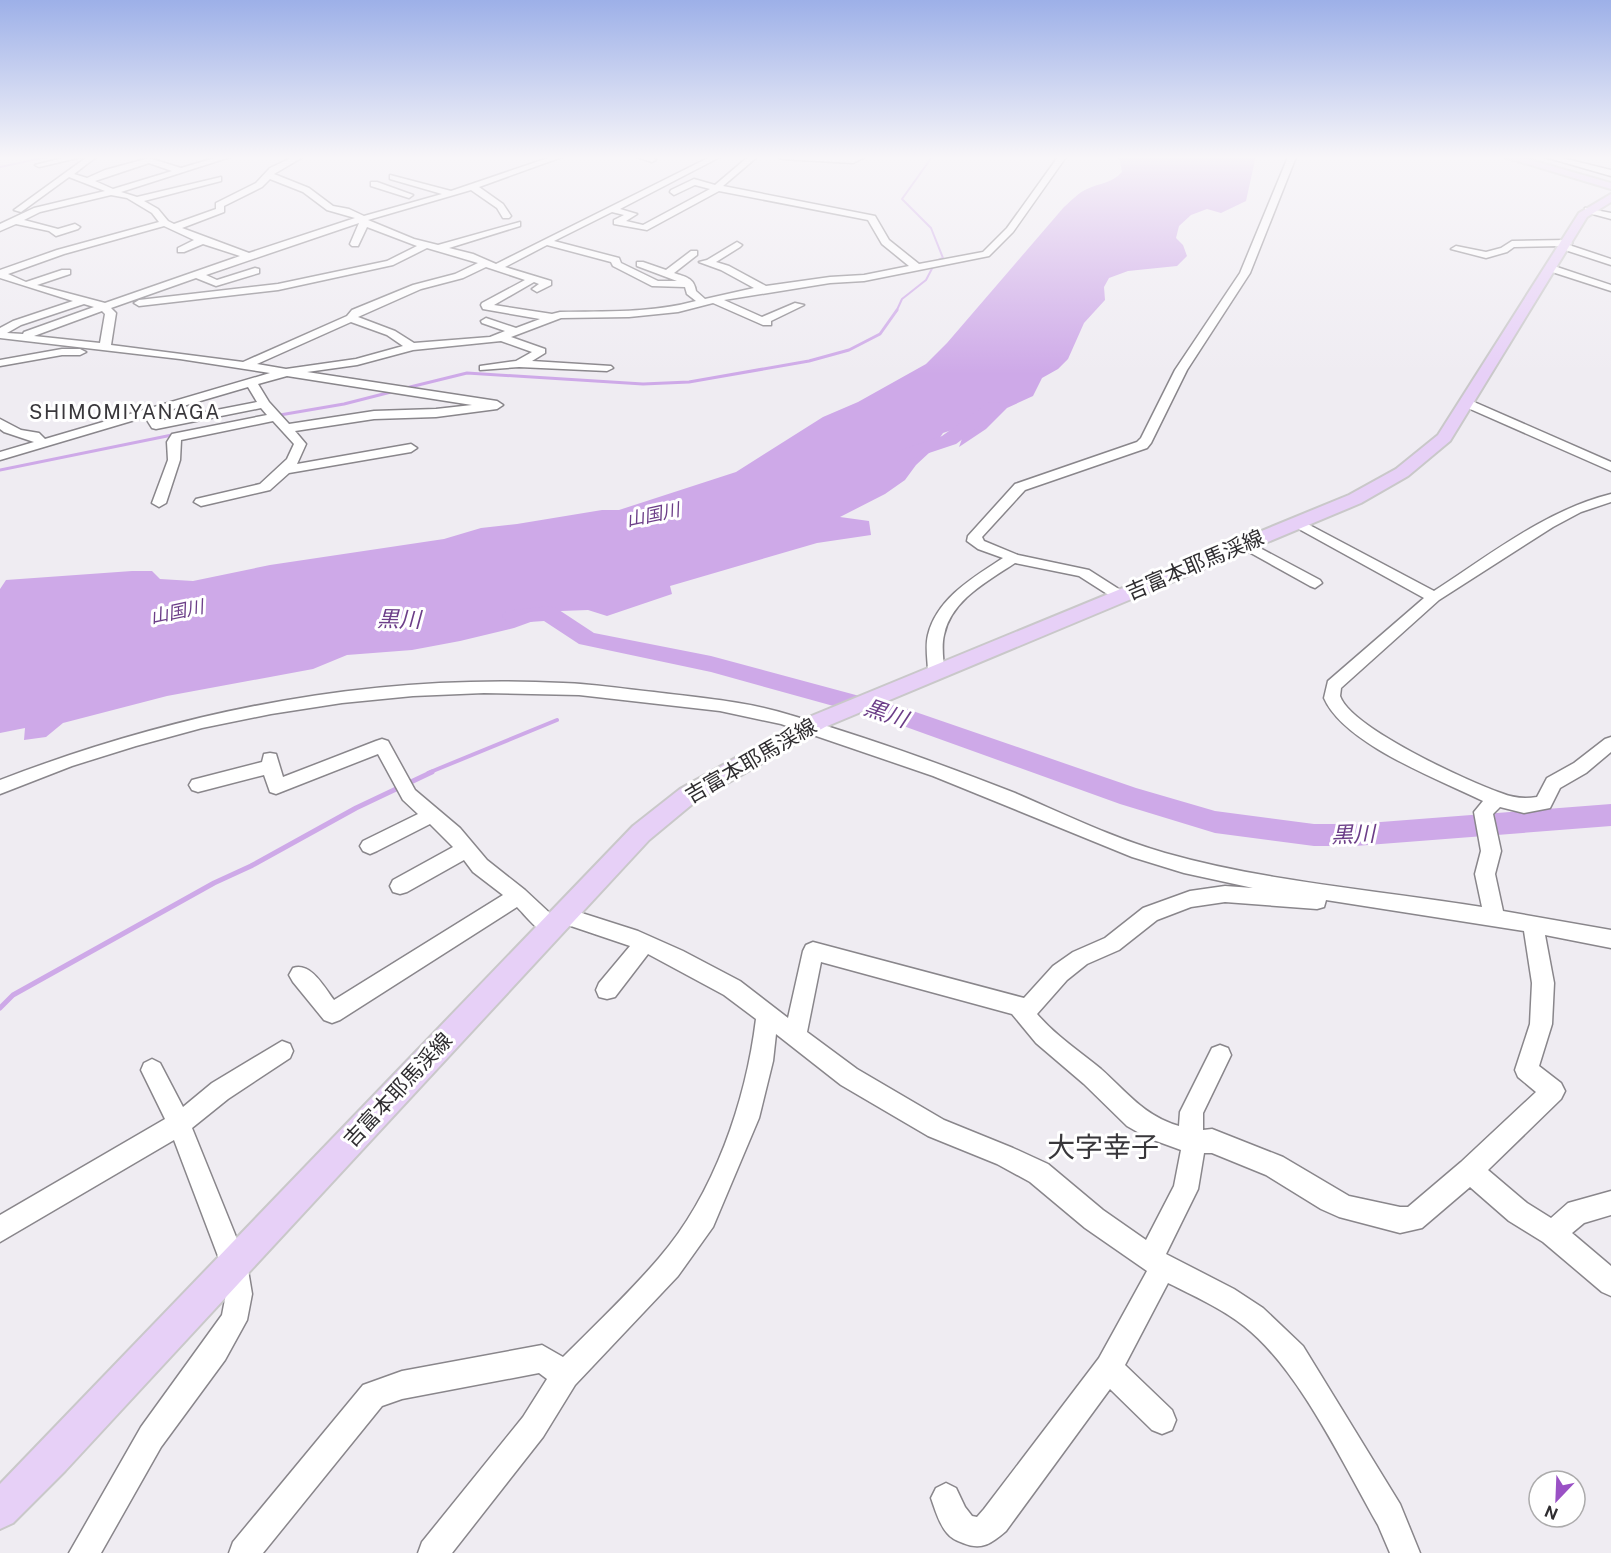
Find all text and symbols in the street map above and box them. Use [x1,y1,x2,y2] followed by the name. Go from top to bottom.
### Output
[29,400,221,424] district label: SHIMOMIYANAGA
[624,498,683,530] water label: 山国川
[1122,524,1267,605] street label: 吉富本耶馬渓線
[148,595,207,627] water label: 山国川
[377,606,423,632] water label: 黒川
[861,694,913,733] water label: 黒川
[681,713,821,808] street label: 吉富本耶馬渓線
[1331,820,1377,848] water label: 黒川
[338,1027,457,1152] street label: 吉富本耶馬渓線
[1047,1130,1159,1163] district label: 大字幸子
[1527,1469,1587,1529] north arrow
[1542,1501,1561,1524] text: N

